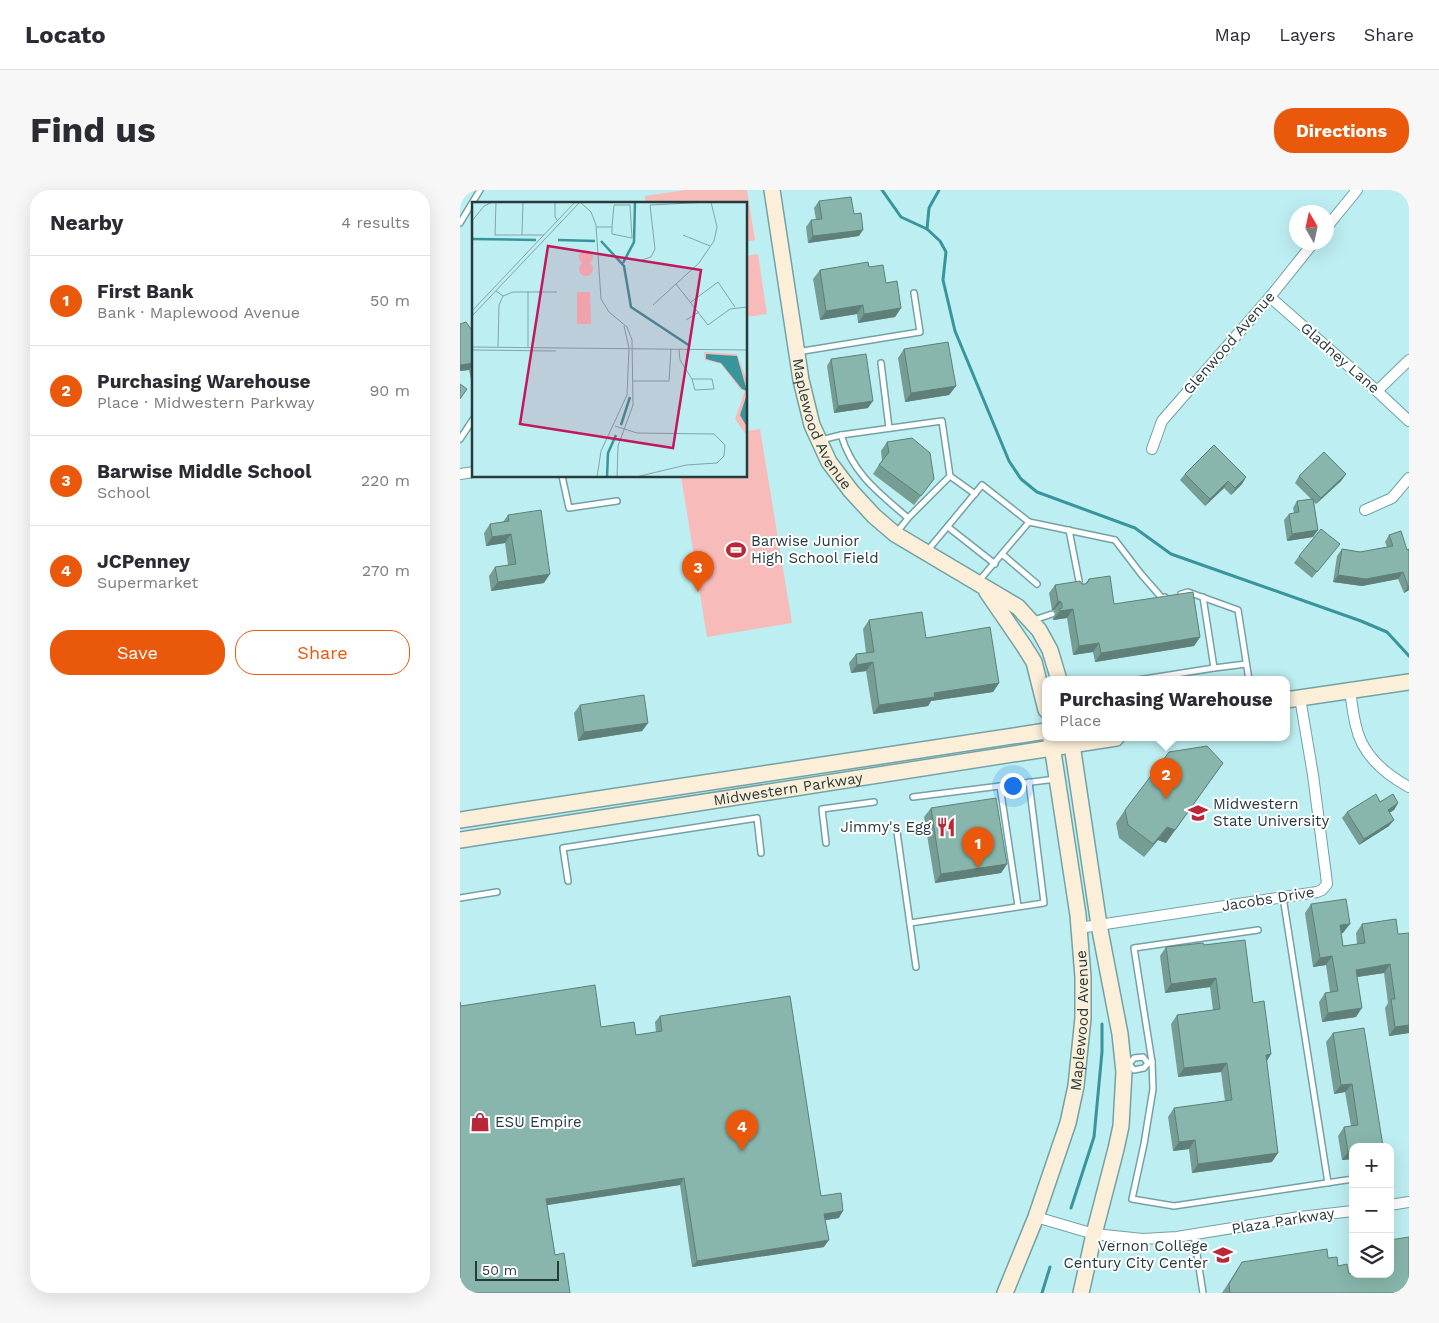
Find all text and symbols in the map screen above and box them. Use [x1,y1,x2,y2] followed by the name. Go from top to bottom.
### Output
[25,21,106,49] text: Locato
[1214,24,1251,45] text: Map
[1279,24,1336,45] text: Layers
[1364,24,1414,45] text: Share
[1274,108,1409,153] button: Directions
[30,109,156,151] text: Find us
[472,202,748,478] inset map
[1289,205,1334,250] north arrow
[50,210,123,235] text: Nearby
[341,213,410,232] text: 4 results
[97,280,194,303] text: First Bank
[1179,288,1279,398] street label: Glenwood Avenue
[63,291,69,310] text: 1
[370,291,410,310] text: 50 m
[97,303,300,322] text: Bank · Maplewood Avenue
[1297,319,1383,397] street label: Gladney Lane
[789,357,856,493] street label: Maplewood Avenue
[97,370,310,393] text: Purchasing Warehouse
[61,381,71,400] text: 2
[369,381,410,400] text: 90 m
[97,393,314,412] text: Place · Midwestern Parkway
[97,460,311,483] text: Barwise Middle School
[61,471,71,490] text: 3
[361,471,410,490] text: 220 m
[97,483,150,502] text: School
[751,532,879,567] place label: Barwise Junior High School Field
[725,539,747,561] sports icon: Barwise Junior High School Field
[97,550,190,573] text: JCPenney
[682,551,714,592] pin: 3
[61,561,71,580] text: 4
[362,561,410,580] text: 270 m
[97,573,198,592] text: Supermarket
[50,630,225,675] button: Save
[235,630,410,675] button: Share
[1042,676,1290,741] popup
[1059,688,1273,711] text: Purchasing Warehouse
[1059,711,1101,730] text: Place
[1150,758,1182,799] pin: 2
[712,768,864,809] street label: Midwestern Parkway
[1000,773,1026,799] your location
[1213,795,1329,830] place label: Midwestern State University
[1187,802,1209,824] school or university icon: Midwestern State University
[935,816,957,838] restaurant icon: Jimmy's Egg
[841,818,931,836] place label: Jimmy's Egg
[962,827,994,868] pin: 1
[1220,883,1316,915] street label: Jacobs Drive
[1067,949,1092,1092] street label: Maplewood Avenue
[726,1110,758,1151] pin: 4
[469,1111,491,1133] shop icon: ESU Empire
[495,1113,582,1131] place label: ESU Empire
[1349,1143,1394,1278] map controls
[1349,1143,1394,1188] button: +
[1349,1188,1394,1233] button: −
[1230,1204,1336,1238] street label: Plaza Parkway
[1349,1233,1394,1278] button: layers
[1064,1237,1208,1272] place label: Vernon College Century City Center
[1212,1244,1234,1266] school or university icon: Vernon College Century City Center
[475,1258,559,1281] scale bar
[482,1262,517,1278] text: 50 m

